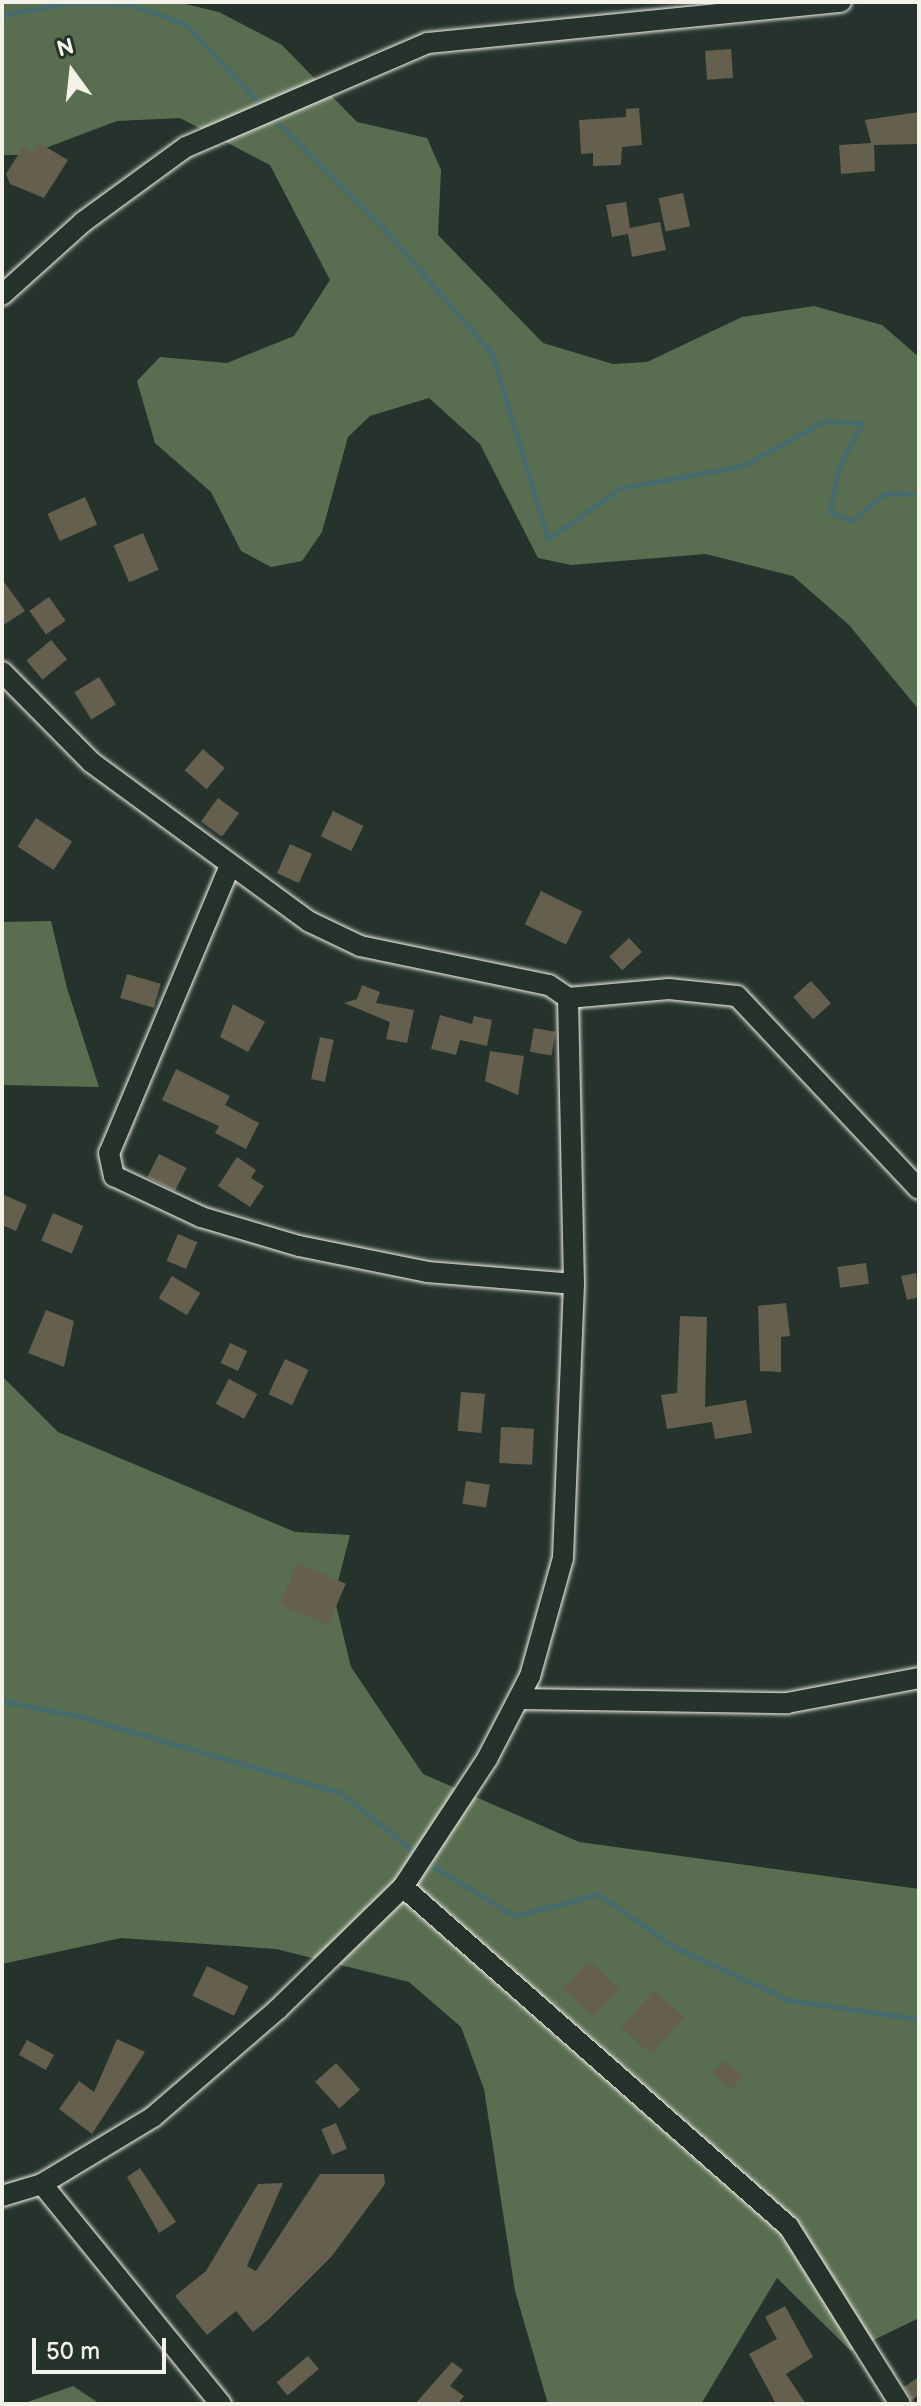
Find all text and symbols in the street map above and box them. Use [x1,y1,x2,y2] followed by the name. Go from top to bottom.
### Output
[32,32,112,112] north arrow
[54,33,77,64] text: N
[36,2322,170,2372] scale bar
[46,2337,100,2366] text: 50 m

